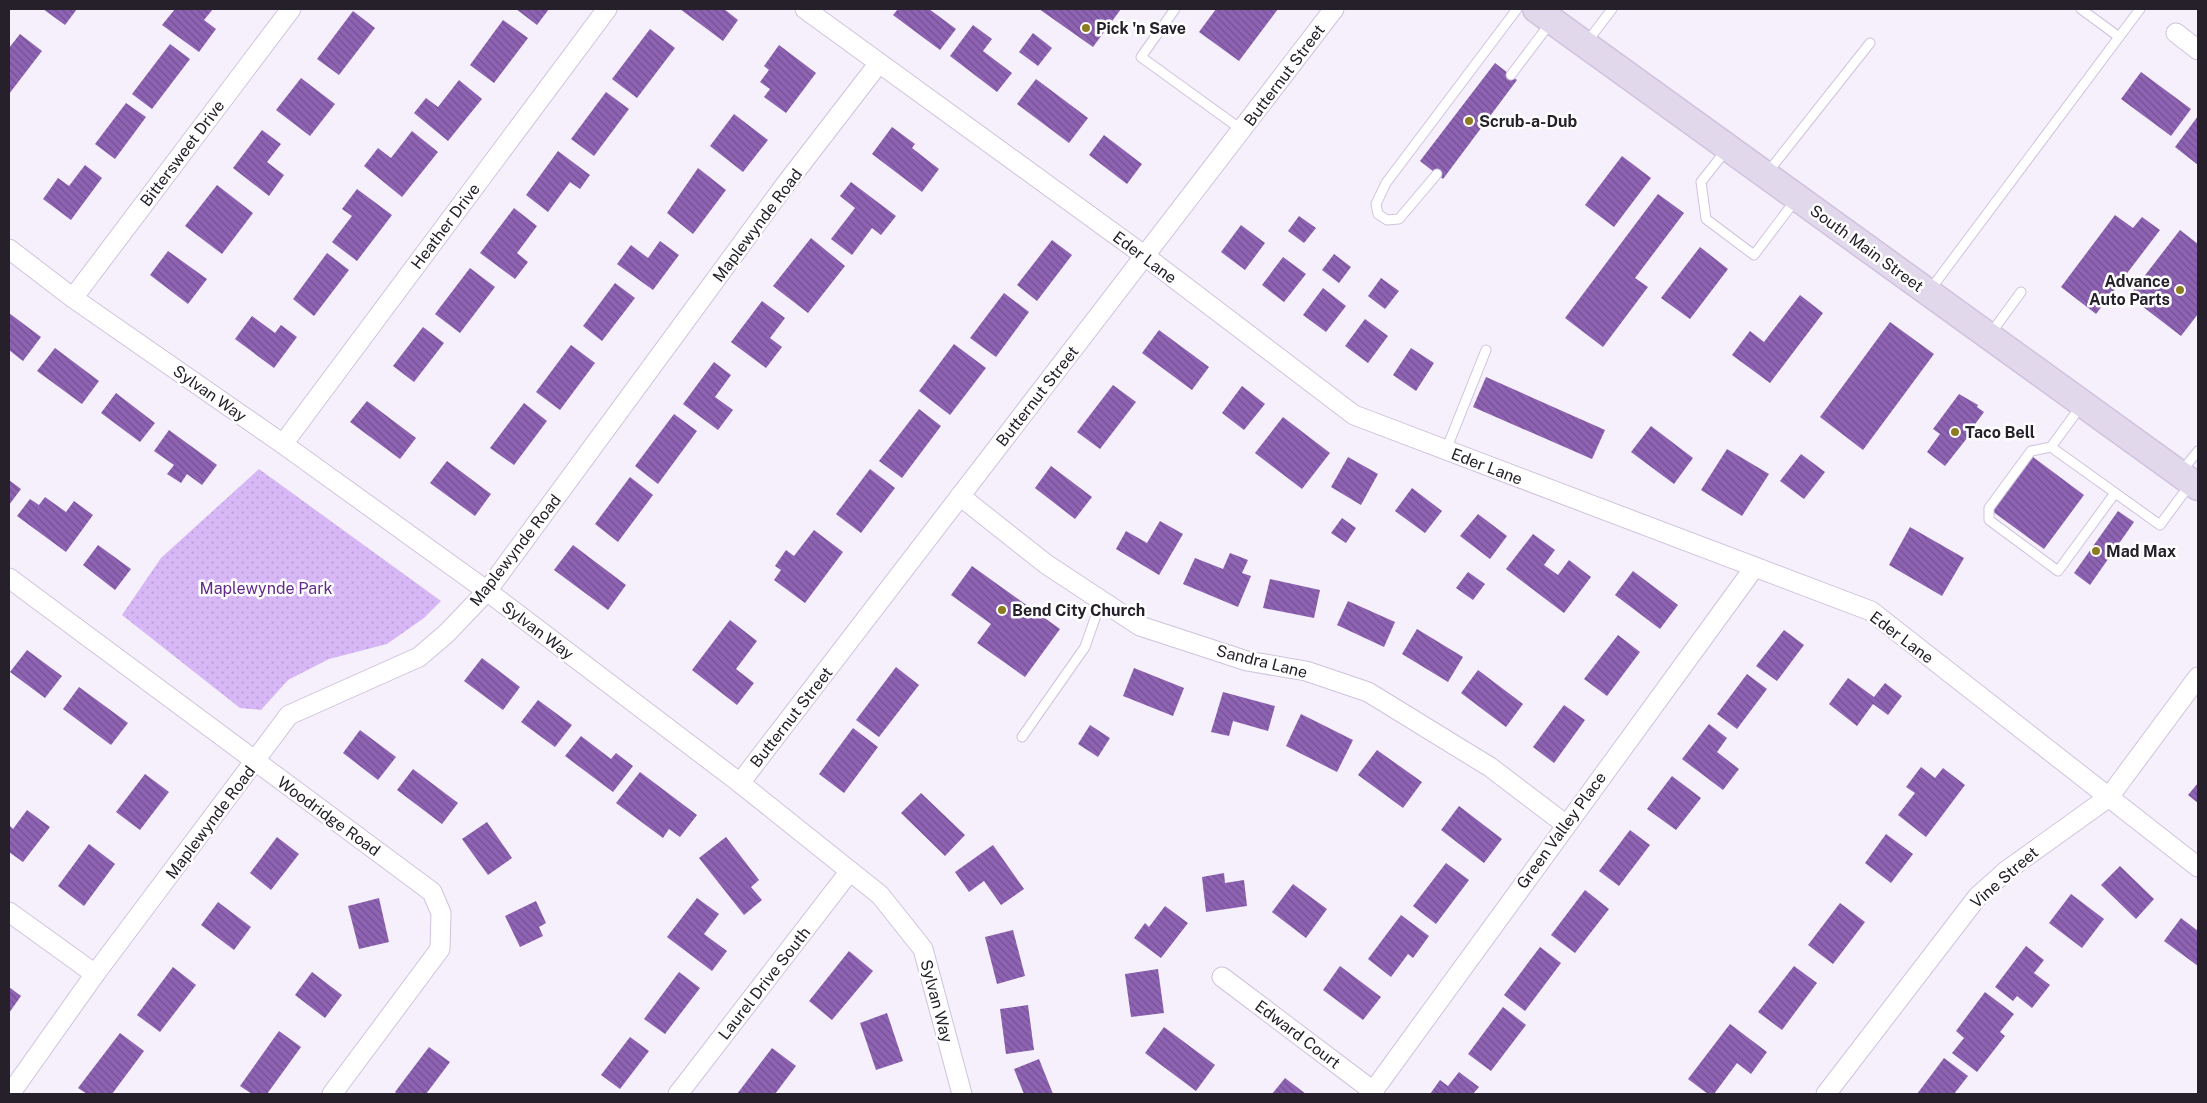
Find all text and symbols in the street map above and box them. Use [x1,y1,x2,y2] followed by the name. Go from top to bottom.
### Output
[1096,19,1186,38] place label: Pick 'n Save
[1240,21,1329,130] street label: Butternut Street
[1080,22,1092,34] marker: Pick 'n Save
[136,96,228,210] street label: Bittersweet Drive
[1479,112,1578,131] place label: Scrub-a-Dub
[1463,115,1475,127] marker: Scrub-a-Dub
[709,165,806,286] street label: Maplewynde Road
[407,180,484,273] street label: Heather Drive
[1806,201,1927,296] street label: South Main Street
[1109,227,1180,287] street label: Eder Lane
[2089,272,2170,309] place label: Advance Auto Parts
[2174,284,2186,296] marker: Advance Auto Parts
[992,342,1082,450] street label: Butternut Street
[169,361,250,426] street label: Sylvan Way
[1965,423,2035,442] place label: Taco Bell
[1949,426,1961,438] marker: Taco Bell
[1449,444,1525,489] street label: Eder Lane
[466,491,565,610] street label: Maplewynde Road
[2106,542,2177,561] place label: Mad Max
[2090,545,2102,557] marker: Mad Max
[200,579,332,598] park label: Maplewynde Park
[498,597,578,664] street label: Sylvan Way
[1012,601,1145,620] place label: Bend City Church
[996,604,1008,616] marker: Bend City Church
[1866,607,1937,667] street label: Eder Lane
[1214,641,1309,682] street label: Sandra Lane
[746,663,836,771] street label: Butternut Street
[162,762,259,883] street label: Maplewynde Road
[1513,768,1610,892] street label: Green Valley Place
[274,773,384,860] street label: Woodridge Road
[1967,843,2042,912] street label: Vine Street
[715,923,814,1043] street label: Laurel Drive South
[916,958,957,1045] street label: Sylvan Way
[1251,996,1344,1073] street label: Edward Court

